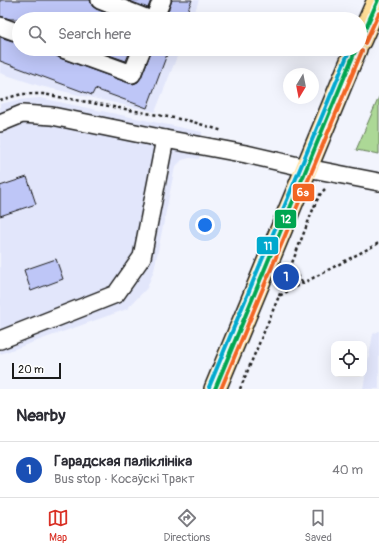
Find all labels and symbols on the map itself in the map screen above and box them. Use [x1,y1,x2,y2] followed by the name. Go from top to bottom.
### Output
[283,68,319,104] north arrow
[292,183,315,202] line badge: 6э
[297,186,309,199] text: 6э
[274,209,297,229] line badge: 12
[281,213,291,226] text: 12
[195,215,215,235] your location
[256,236,279,255] line badge: 11
[264,240,272,253] text: 11
[273,262,299,292] pin: 1
[12,361,61,380] scale bar

